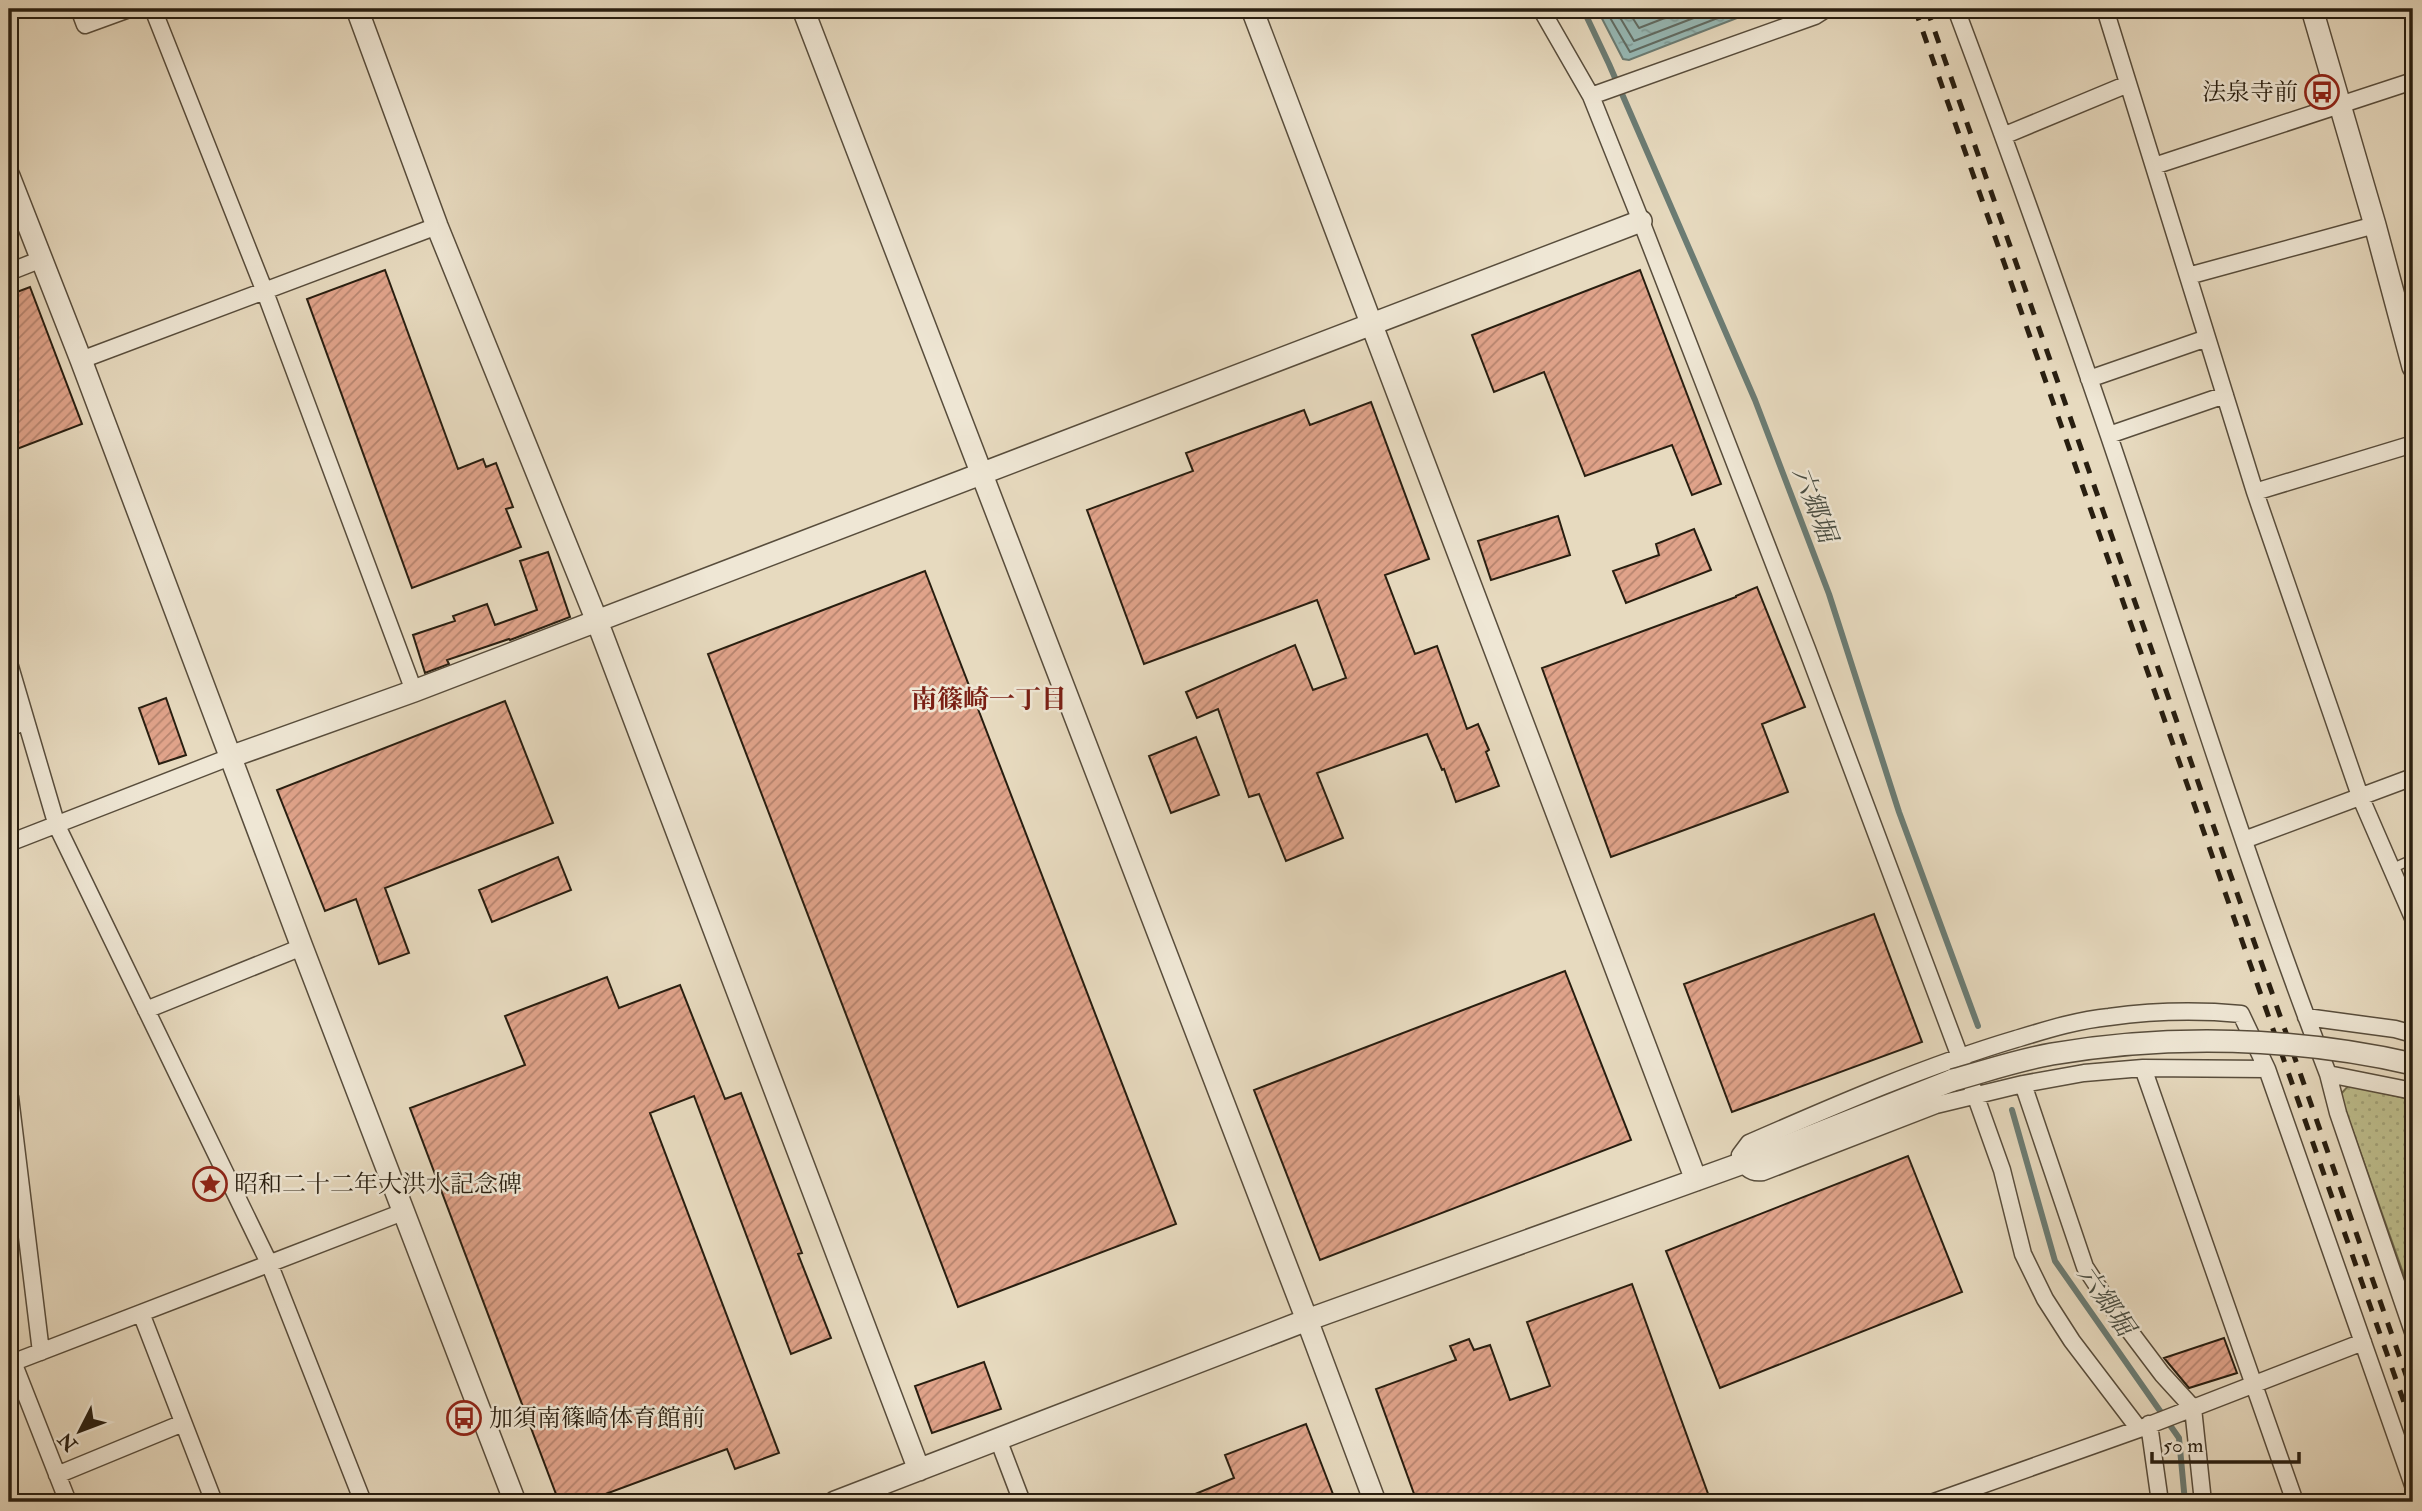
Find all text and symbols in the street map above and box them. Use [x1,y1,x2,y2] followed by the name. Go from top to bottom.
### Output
[2303,73,2341,111] bus stop icon: 法泉寺前
[2202,77,2298,108] place label: 法泉寺前
[1785,462,1844,550] water label: 六郷堀
[911,684,1067,716] district label: 南篠崎一丁目
[191,1165,229,1203] place icon: 昭和二十二年大洪水記念碑
[234,1169,522,1200] place label: 昭和二十二年大洪水記念碑
[2070,1259,2143,1345] water label: 六郷堀
[46,1396,116,1466] north arrow
[445,1399,483,1437] bus stop icon: 加須南篠崎体育館前
[489,1403,705,1434] place label: 加須南篠崎体育館前
[2152,1420,2300,1464] scale bar
[53,1427,83,1457] text: N
[2163,1432,2204,1459] text: 50 m

